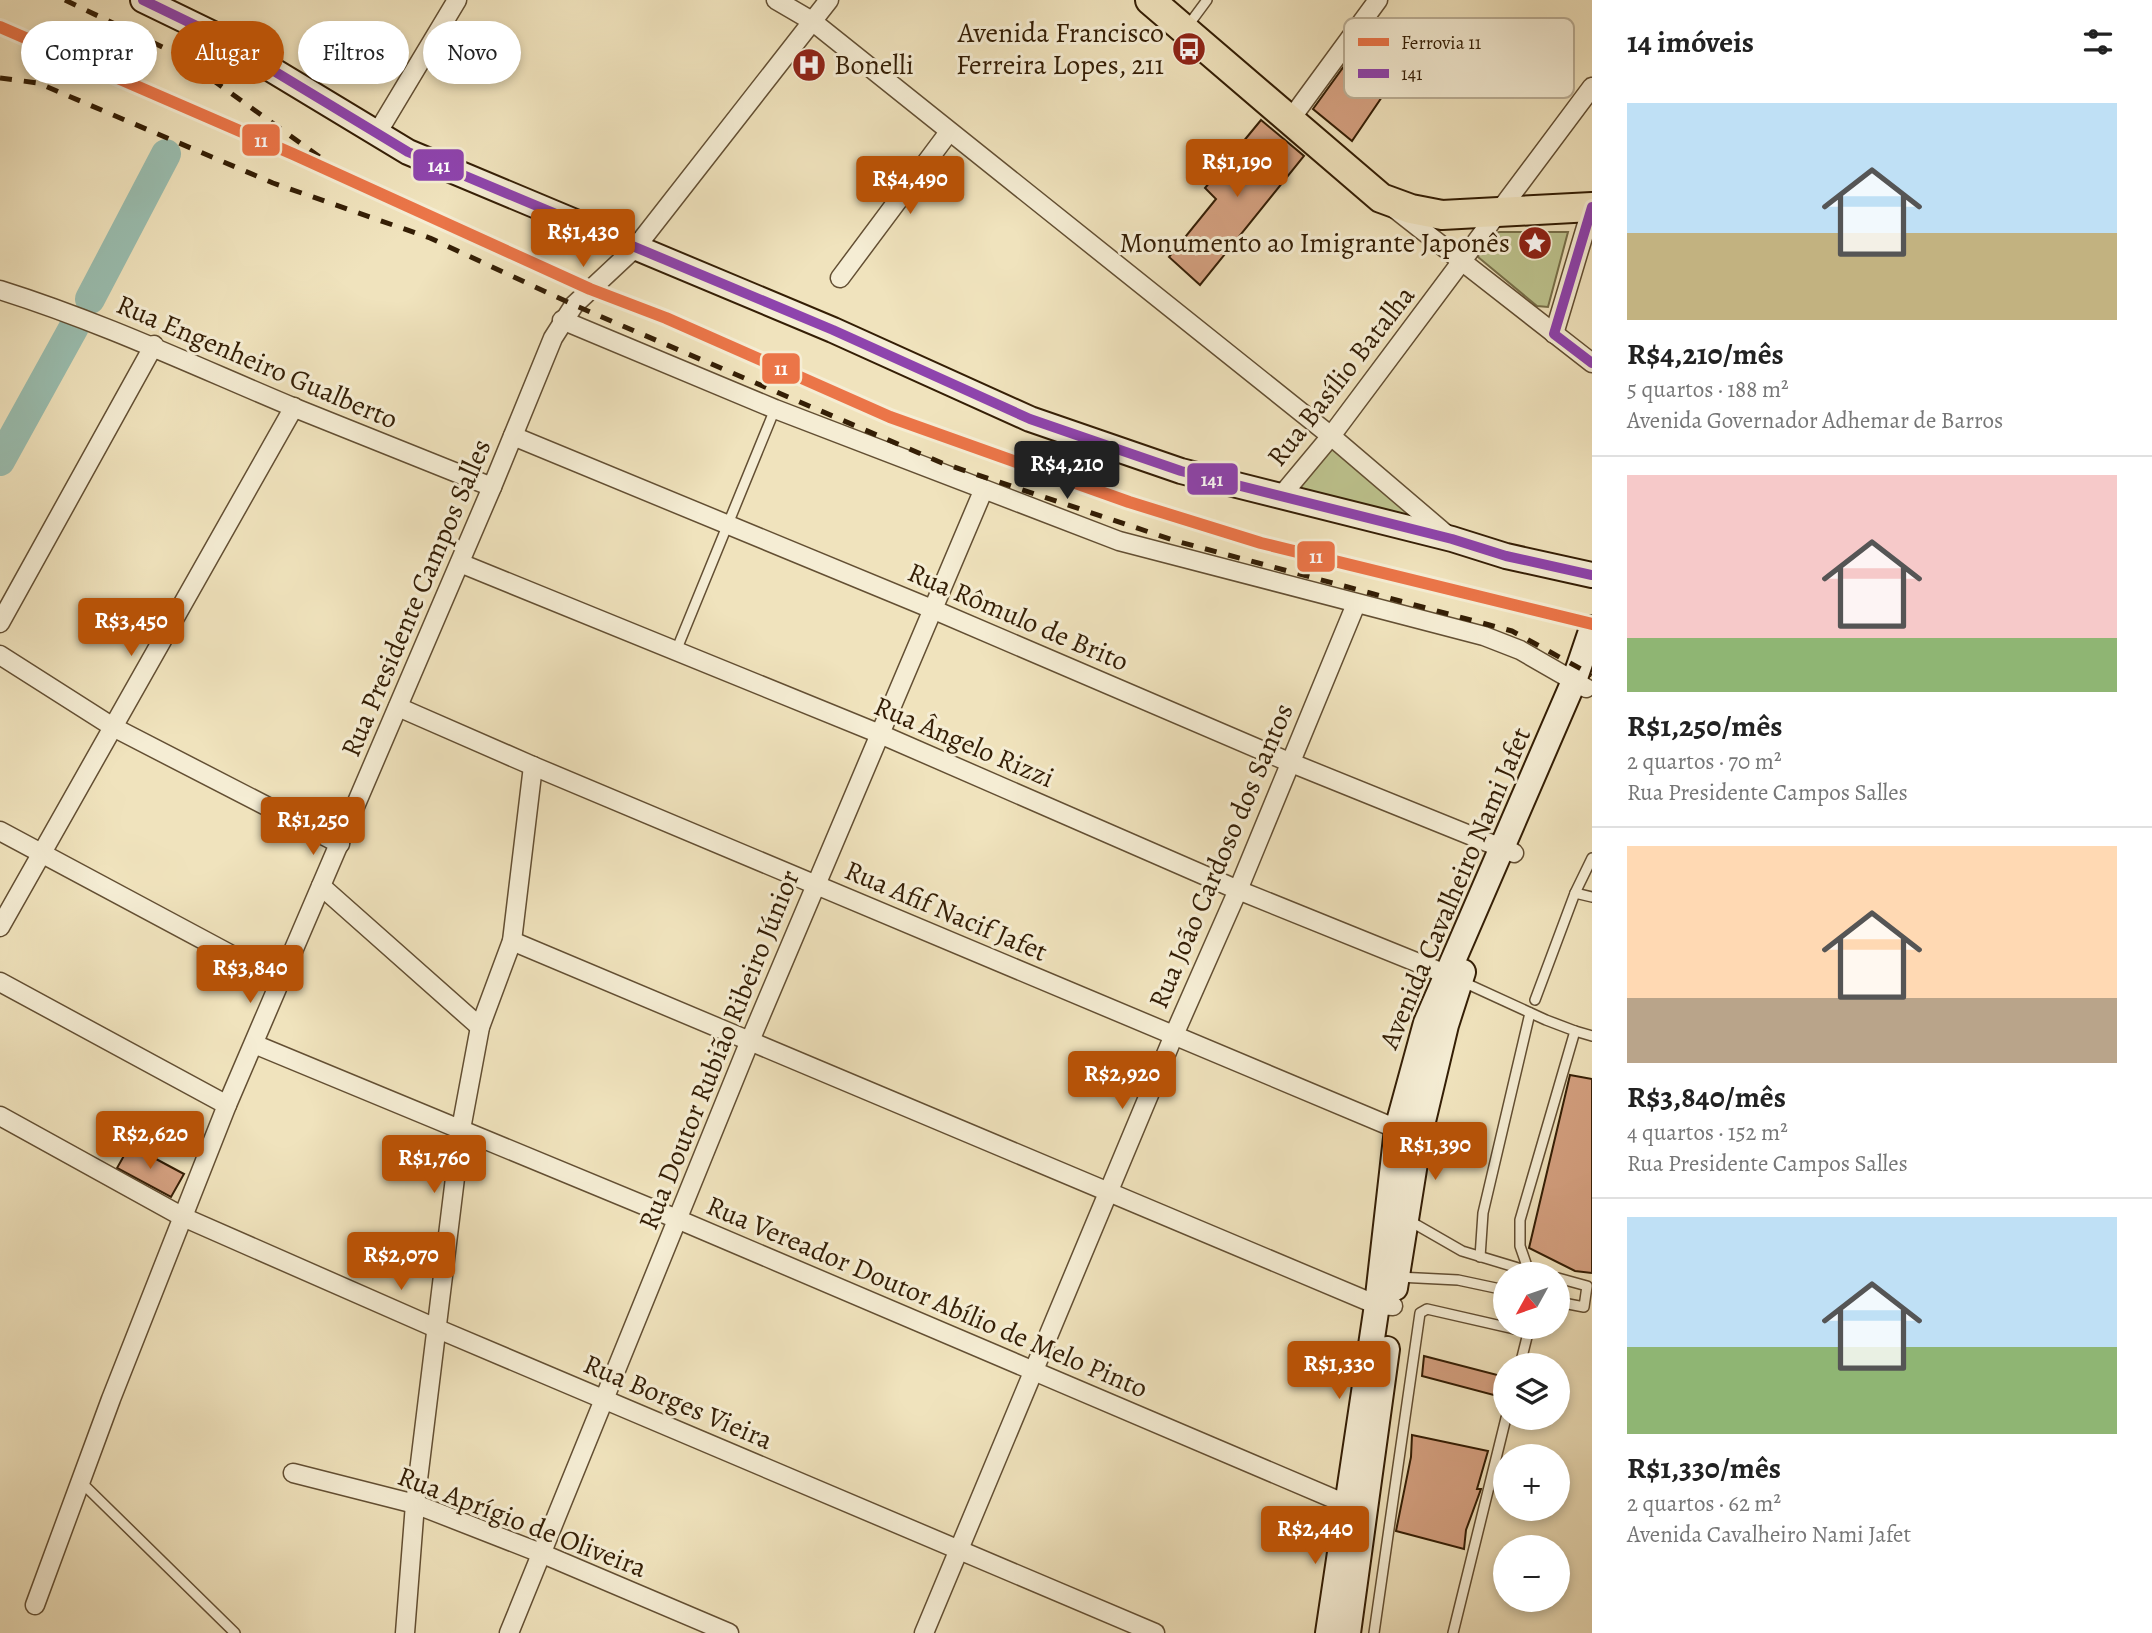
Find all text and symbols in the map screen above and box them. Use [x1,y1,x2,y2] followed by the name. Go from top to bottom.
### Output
[956,14,1164,84] place label: Avenida Francisco Ferreira Lopes, 211
[1344,18,1574,98] legend
[21,21,157,84] chip: Comprar
[171,21,284,84] chip: Alugar
[298,21,409,84] chip: Filtros
[423,21,521,84] chip: Novo
[1627,22,1754,62] text: 14 imóveis
[2079,23,2117,61] icon: filters
[1170,30,1208,68] bus stop icon: Avenida Francisco Ferreira Lopes, 211
[1401,30,1482,56] text: Ferrovia 11
[790,46,828,84] hospital icon: Bonelli
[834,46,914,84] place label: Bonelli
[1401,61,1423,87] text: 141
[241,123,281,157] line badge: 11
[254,128,268,154] text: 11
[1172,140,1302,199] pin: R$1,190
[1202,146,1272,177] text: R$1,190
[412,148,465,182] line badge: 141
[1809,149,1935,275] icon: home
[428,153,450,179] text: 141
[845,156,975,216] pin: R$4,490
[872,163,948,194] text: R$4,490
[518,210,648,269] pin: R$1,430
[547,216,619,247] text: R$1,430
[1120,224,1510,262] place label: Monumento ao Imigrante Japonês
[1516,224,1554,262] place icon: Monumento ao Imigrante Japonês
[1258,278,1424,474] street label: Rua Basílio Batalha
[111,285,403,439] street label: Rua Engenheiro Gualberto
[1627,334,1784,374] text: R$4,210/mês
[761,352,801,385] line badge: 11
[774,356,788,382] text: 11
[1627,374,1789,405] text: 5 quartos · 188 m²
[1627,405,2003,436] text: Avenida Governador Adhemar de Barros
[332,433,500,763] street label: Rua Presidente Campos Salles
[1002,442,1132,501] pin: R$4,210
[1030,448,1104,479] text: R$4,210
[1186,462,1239,496] line badge: 141
[1201,467,1223,493] text: 141
[1809,521,1935,647] icon: home
[1296,540,1336,573] line badge: 11
[1309,544,1323,570] text: 11
[902,553,1134,681] street label: Rua Rômulo de Brito
[66,598,196,658] pin: R$3,450
[94,605,168,636] text: R$3,450
[868,687,1060,797] street label: Rua Ângelo Rizzi
[1139,698,1303,1014] street label: Rua João Cardoso dos Santos
[1627,706,1783,746] text: R$1,250/mês
[1370,721,1540,1055] street label: Avenida Cavalheiro Nami Jafet
[1627,746,1781,777] text: 2 quartos · 70 m²
[1627,777,1908,808] text: Rua Presidente Campos Salles
[248,798,378,857] pin: R$1,250
[277,804,349,835] text: R$1,250
[839,851,1053,971] street label: Rua Afif Nacif Jafet
[629,864,809,1236] street label: Rua Doutor Rubião Ribeiro Júnior
[1809,892,1935,1018] icon: home
[185,946,315,1005] pin: R$3,840
[213,952,287,983] text: R$3,840
[1057,1052,1187,1111] pin: R$2,920
[1084,1058,1160,1089] text: R$2,920
[1627,1077,1786,1117] text: R$3,840/mês
[85,1112,215,1171] pin: R$2,620
[1627,1117,1788,1148] text: 4 quartos · 152 m²
[112,1118,188,1149] text: R$2,620
[1370,1122,1500,1182] pin: R$1,390
[1399,1129,1471,1160] text: R$1,390
[369,1136,499,1195] pin: R$1,760
[398,1142,470,1173] text: R$1,760
[1627,1148,1908,1179] text: Rua Presidente Campos Salles
[701,1187,1153,1407] street label: Rua Vereador Doutor Abílio de Melo Pinto
[336,1232,466,1292] pin: R$2,070
[363,1239,439,1270] text: R$2,070
[1493,1262,1570,1339] north arrow
[1493,1262,1570,1612] map controls
[1809,1263,1935,1389] icon: home
[1274,1342,1404,1401] pin: R$1,330
[577,1345,779,1459] street label: Rua Borges Vieira
[1303,1348,1375,1379] text: R$1,330
[1493,1353,1570,1430] button: layers
[1493,1444,1570,1521] button: +
[1627,1448,1781,1488] text: R$1,330/mês
[392,1457,652,1587] street label: Rua Aprígio de Oliveira
[1627,1488,1781,1519] text: 2 quartos · 62 m²
[1250,1506,1380,1566] pin: R$2,440
[1277,1513,1353,1544] text: R$2,440
[1627,1519,1911,1550] text: Avenida Cavalheiro Nami Jafet
[1493,1535,1570,1612] button: −

